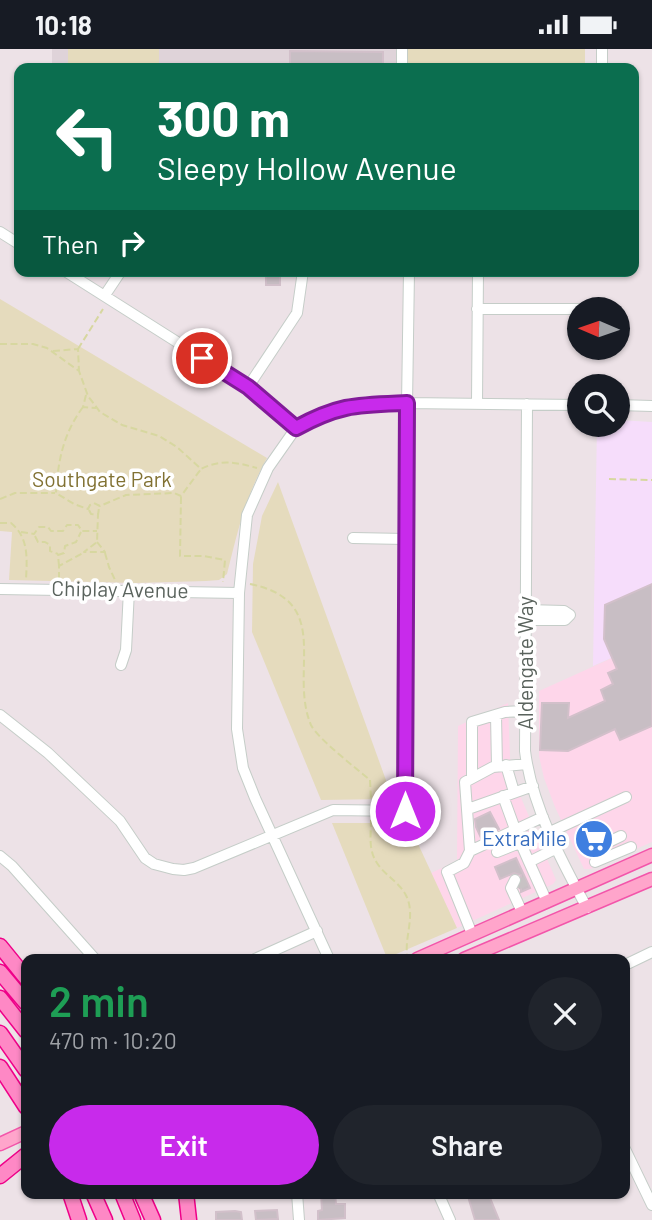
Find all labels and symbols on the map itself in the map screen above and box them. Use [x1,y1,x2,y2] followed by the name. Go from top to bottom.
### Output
[567,297,630,361] north arrow
[172,328,232,388] pin
[32,466,172,491] park label: Southgate Park
[51,575,189,602] street label: Chiplay Avenue
[512,596,537,730] street label: Aldengate Way
[368,774,442,848] position arrow
[573,818,615,860] supermarket icon: ExtraMile
[482,825,567,850] place label: ExtraMile

